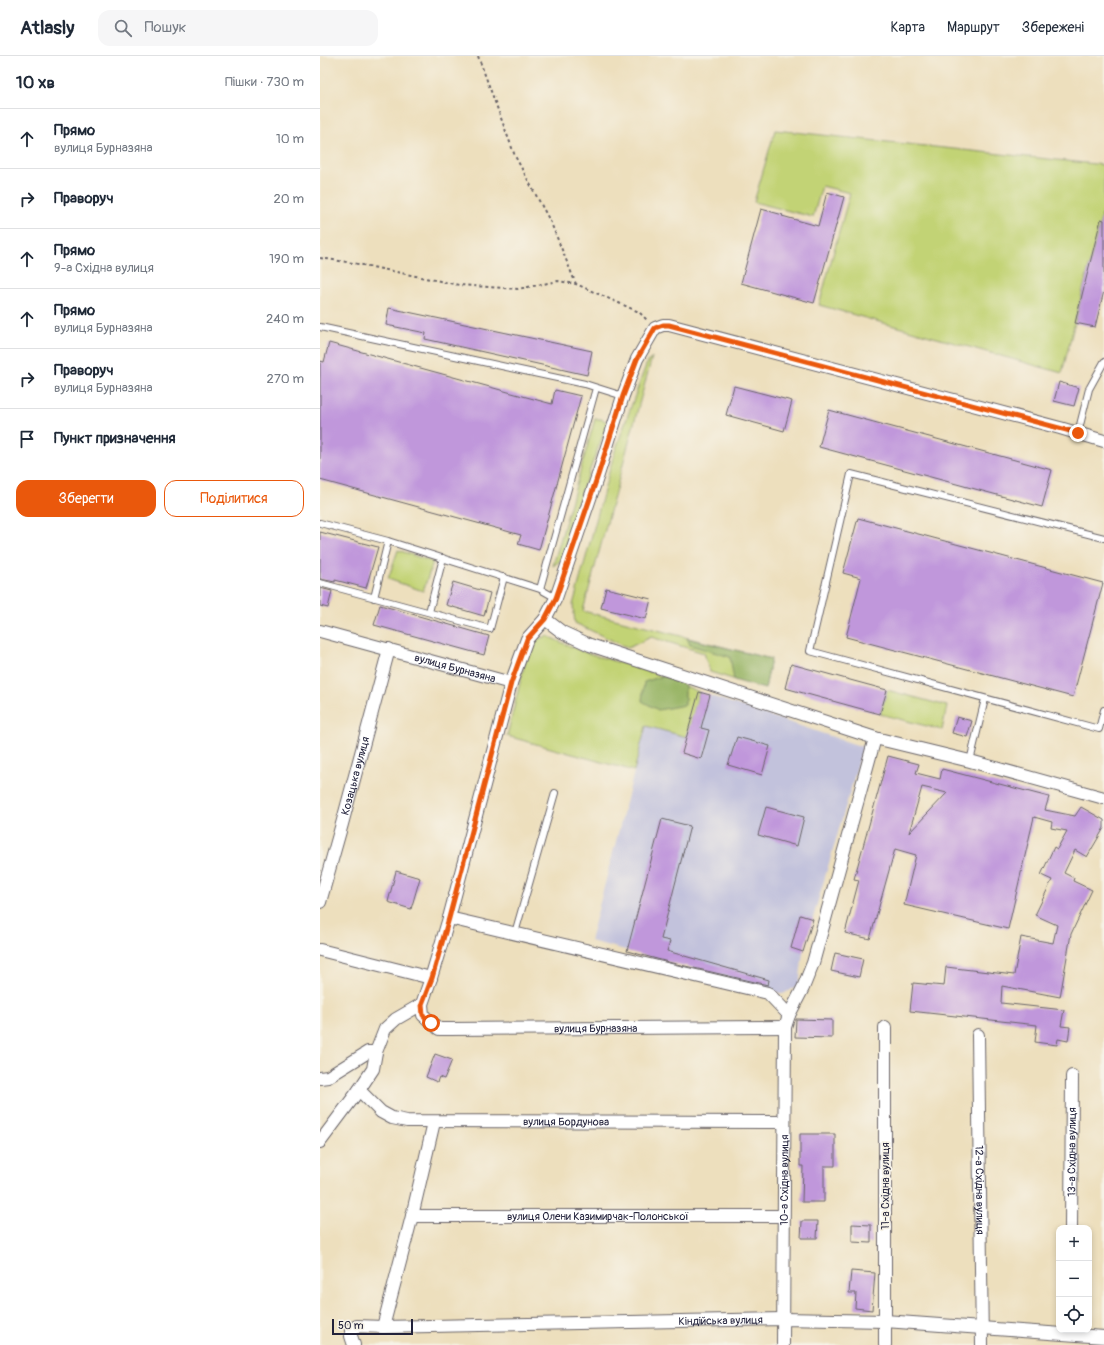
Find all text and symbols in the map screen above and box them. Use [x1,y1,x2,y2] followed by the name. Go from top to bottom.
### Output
[98,10,378,46] search box
[20,16,74,40] text: Atlasly
[112,17,134,39] icon: search
[144,18,186,37] text: Пошук
[890,19,925,36] text: Карта
[947,19,1000,36] text: Маршрут
[1022,19,1084,36] text: Збережені
[16,72,55,93] text: 10 хв
[225,74,304,90] text: Пішки · 730 m
[54,121,95,140] text: Прямо
[16,128,38,150] icon: ahead
[276,131,304,147] text: 10 m
[54,140,153,156] text: вулиця Бурназяна
[16,188,38,210] icon: right
[54,189,114,208] text: Праворуч
[273,191,304,207] text: 20 m
[54,241,95,260] text: Прямо
[16,248,38,270] icon: ahead
[269,251,304,267] text: 190 m
[54,260,154,276] text: 9-а Східна вулиця
[54,301,95,320] text: Прямо
[16,308,38,330] icon: ahead
[266,311,304,327] text: 240 m
[54,320,153,336] text: вулиця Бурназяна
[54,361,114,380] text: Праворуч
[16,368,38,390] icon: right
[267,371,304,387] text: 270 m
[54,380,153,396] text: вулиця Бурназяна
[1069,424,1087,442] route end
[16,428,38,450] icon: arrive
[54,429,175,448] text: Пункт призначення
[16,480,156,517] button: Зберегти
[164,480,304,517] button: Поділитися
[413,651,497,686] street label: вулиця Бурназяна
[339,735,372,817] street label: Козацька вулиця
[422,1014,440,1032] route start
[554,1022,638,1035] street label: вулиця Бурназяна
[1065,1107,1079,1197] street label: 13-а Східна вулиця
[523,1115,609,1129] street label: вулиця Бордунова
[778,1135,791,1225] street label: 10-а Східна вулиця
[879,1142,892,1230] street label: 11-а Східна вулиця
[972,1145,987,1235] street label: 12-а Східна вулиця
[507,1210,689,1223] street label: вулиця Олени Казимирчак-Полонської
[1056,1225,1092,1333] map controls
[1056,1225,1092,1261] button: +
[1056,1261,1092,1297] button: −
[1056,1297,1092,1333] button: locate
[678,1313,763,1328] street label: Кіндійська вулиця
[332,1317,413,1336] scale bar
[338,1319,364,1332] text: 50 m

